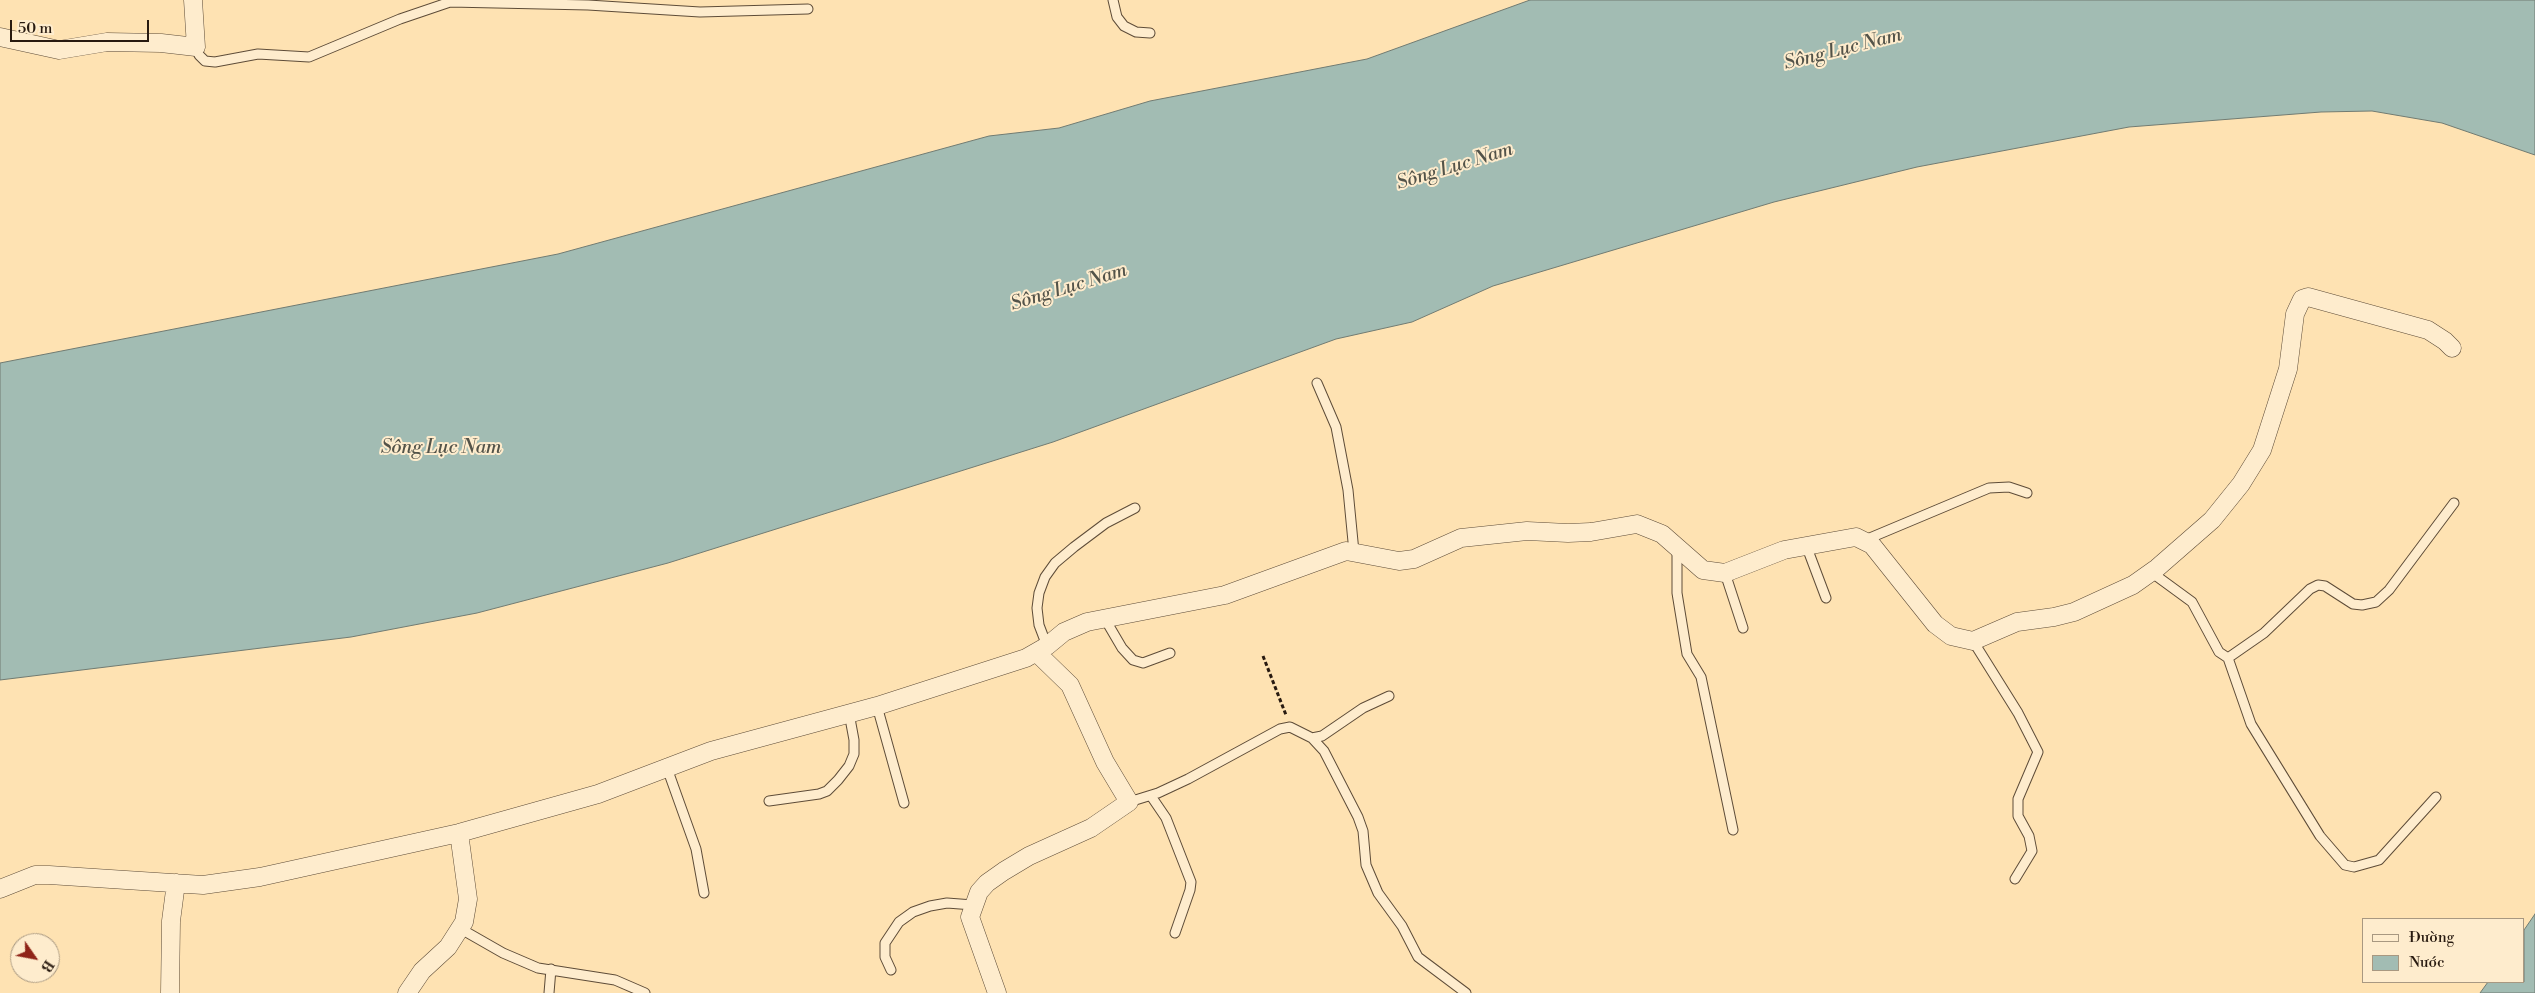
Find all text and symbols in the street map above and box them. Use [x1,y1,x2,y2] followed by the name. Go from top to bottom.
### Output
[12,10,151,42] scale bar
[18,19,52,38] text: 50 m
[1782,24,1904,76] water label: Sông Lục Nam
[1394,138,1516,196] water label: Sông Lục Nam
[1008,259,1130,317] water label: Sông Lục Nam
[381,437,501,459] water label: Sông Lục Nam
[2362,918,2525,983] legend
[2409,928,2454,947] text: Đường
[10,933,60,983] north arrow
[2409,953,2445,972] text: Nước
[36,956,57,975] text: B

